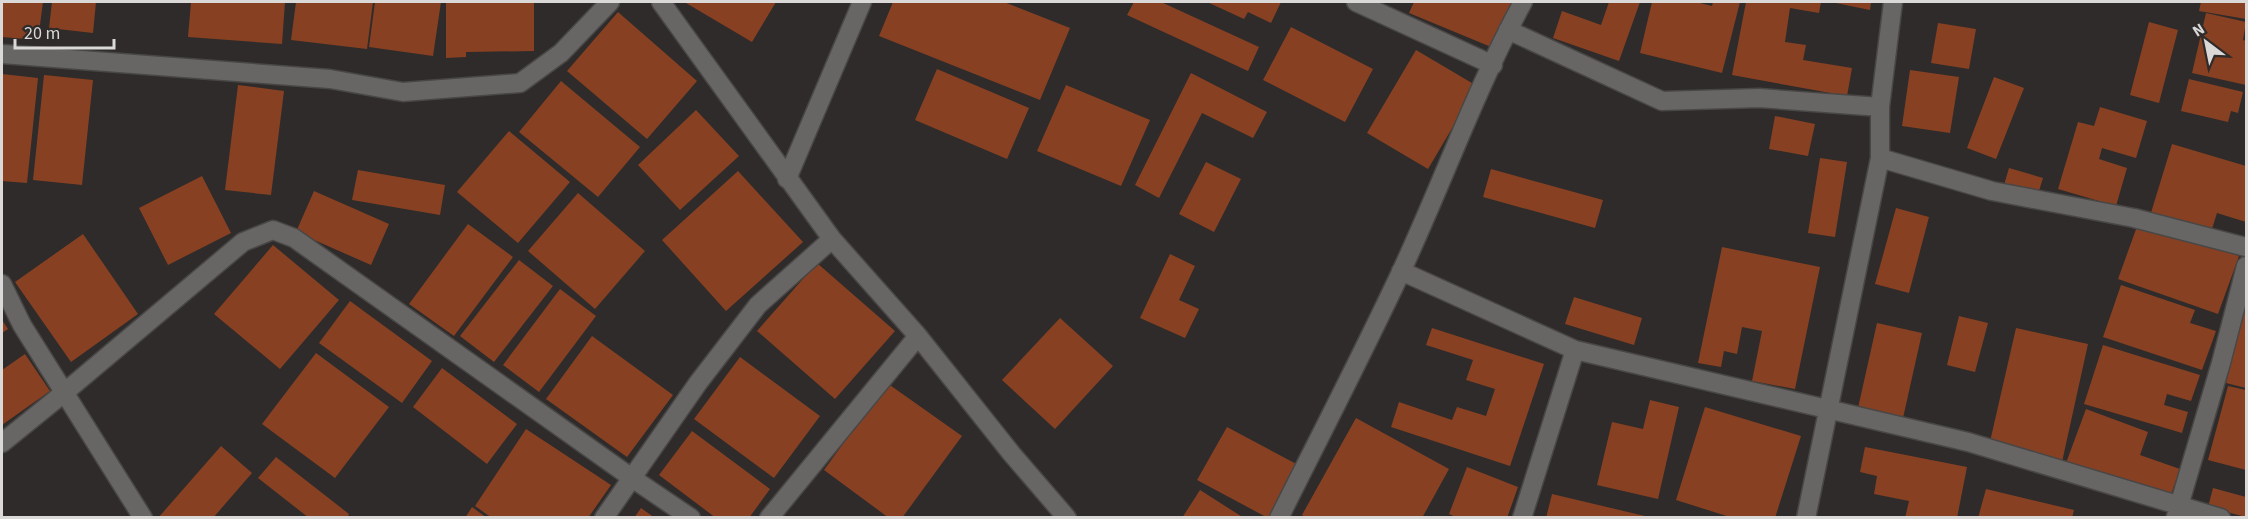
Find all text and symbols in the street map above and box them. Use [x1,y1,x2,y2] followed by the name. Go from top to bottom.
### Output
[15,12,114,50] scale bar
[2176,12,2236,72] north arrow
[2188,18,2209,42] text: N
[24,21,60,46] text: 20 m

